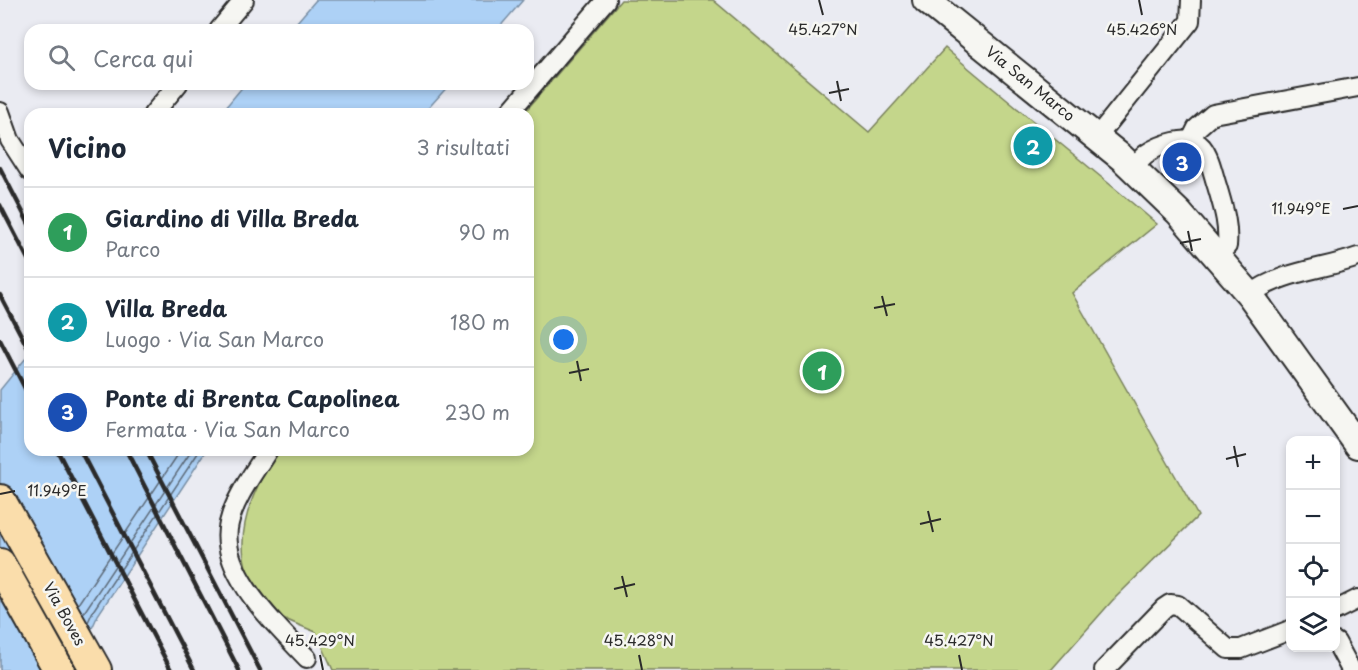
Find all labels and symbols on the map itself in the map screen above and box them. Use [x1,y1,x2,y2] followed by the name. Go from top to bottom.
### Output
[788,17,858,40] text: 45.427°N
[1107,17,1177,40] text: 45.426°N
[981,40,1081,126] street label: Via San Marco
[1014,124,1052,168] pin: 2
[1162,140,1202,184] pin: 3
[1271,196,1331,219] text: 11.949°E
[549,325,578,354] your location
[802,348,842,394] pin: 1
[27,478,87,501] text: 11.949°E
[38,577,92,649] street label: Via Boves
[285,628,355,651] text: 45.429°N
[604,628,674,651] text: 45.428°N
[924,628,994,651] text: 45.427°N

